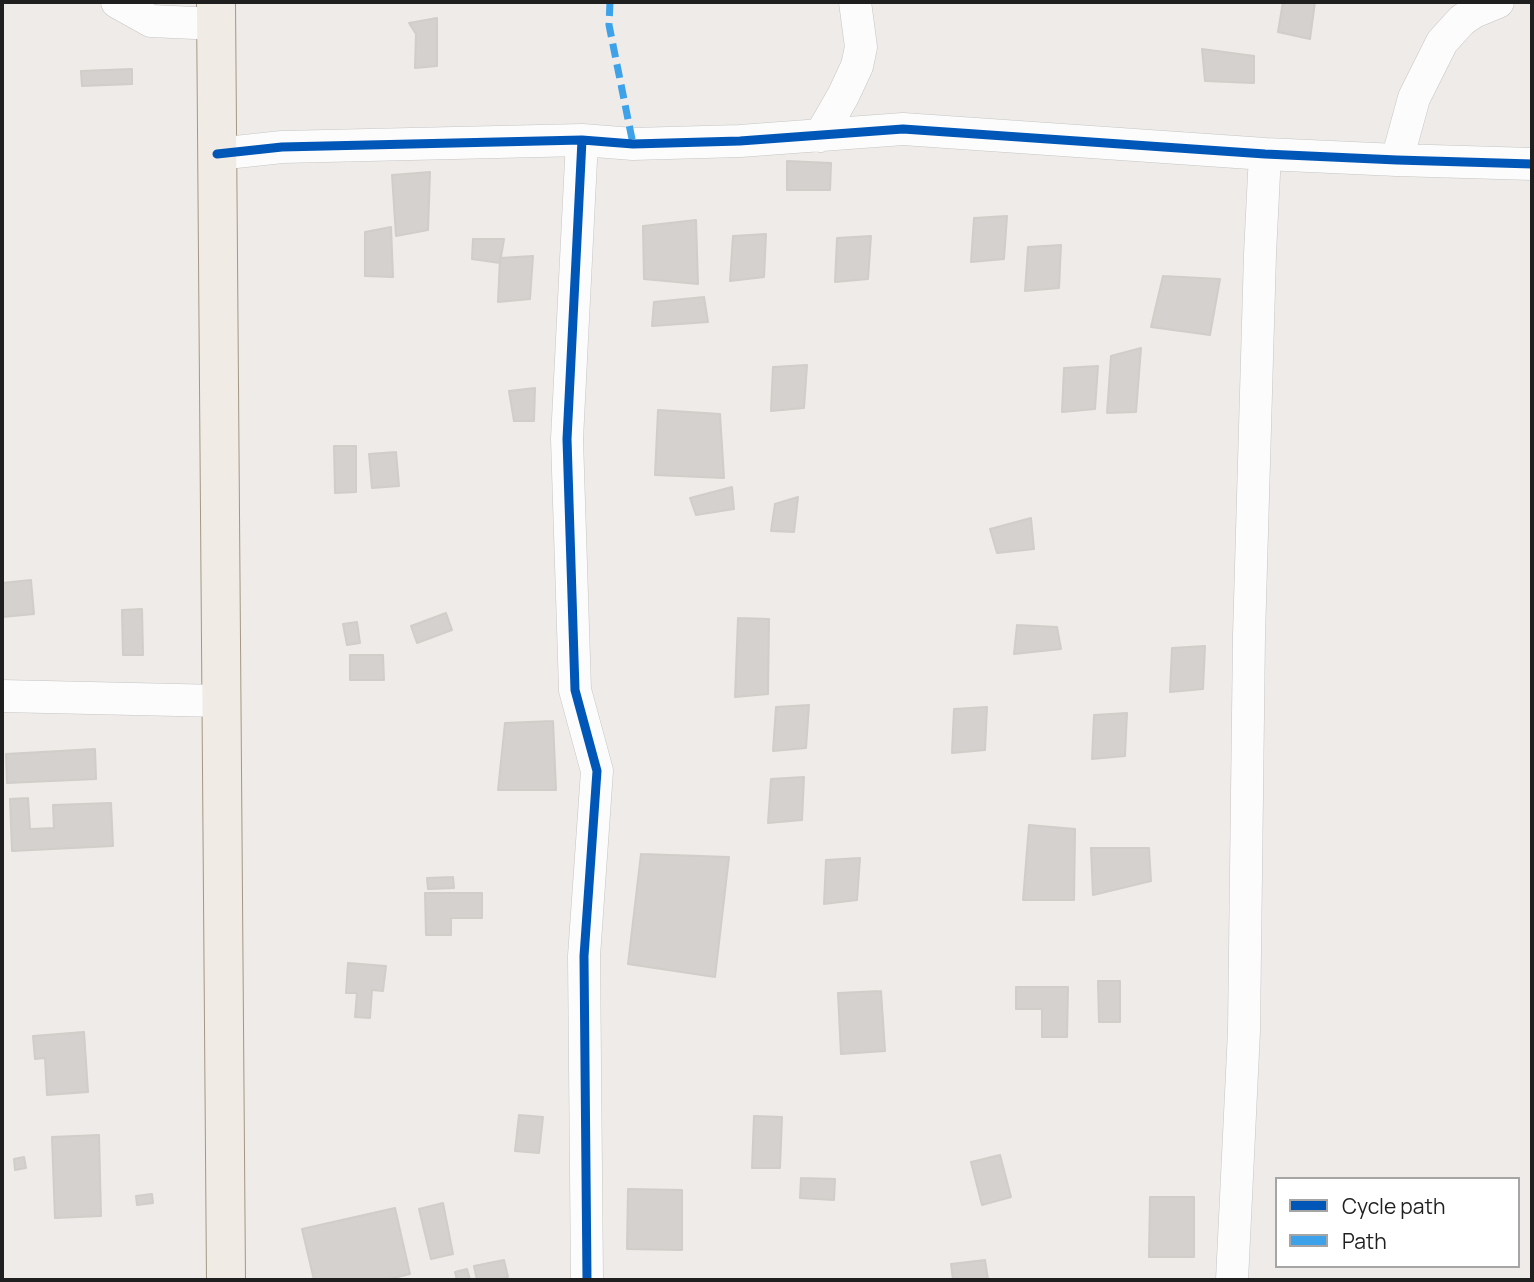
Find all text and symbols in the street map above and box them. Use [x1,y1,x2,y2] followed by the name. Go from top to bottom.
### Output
[1275,1177,1520,1268] legend
[1342,1192,1445,1220] text: Cycle path
[1342,1227,1387,1255] text: Path

